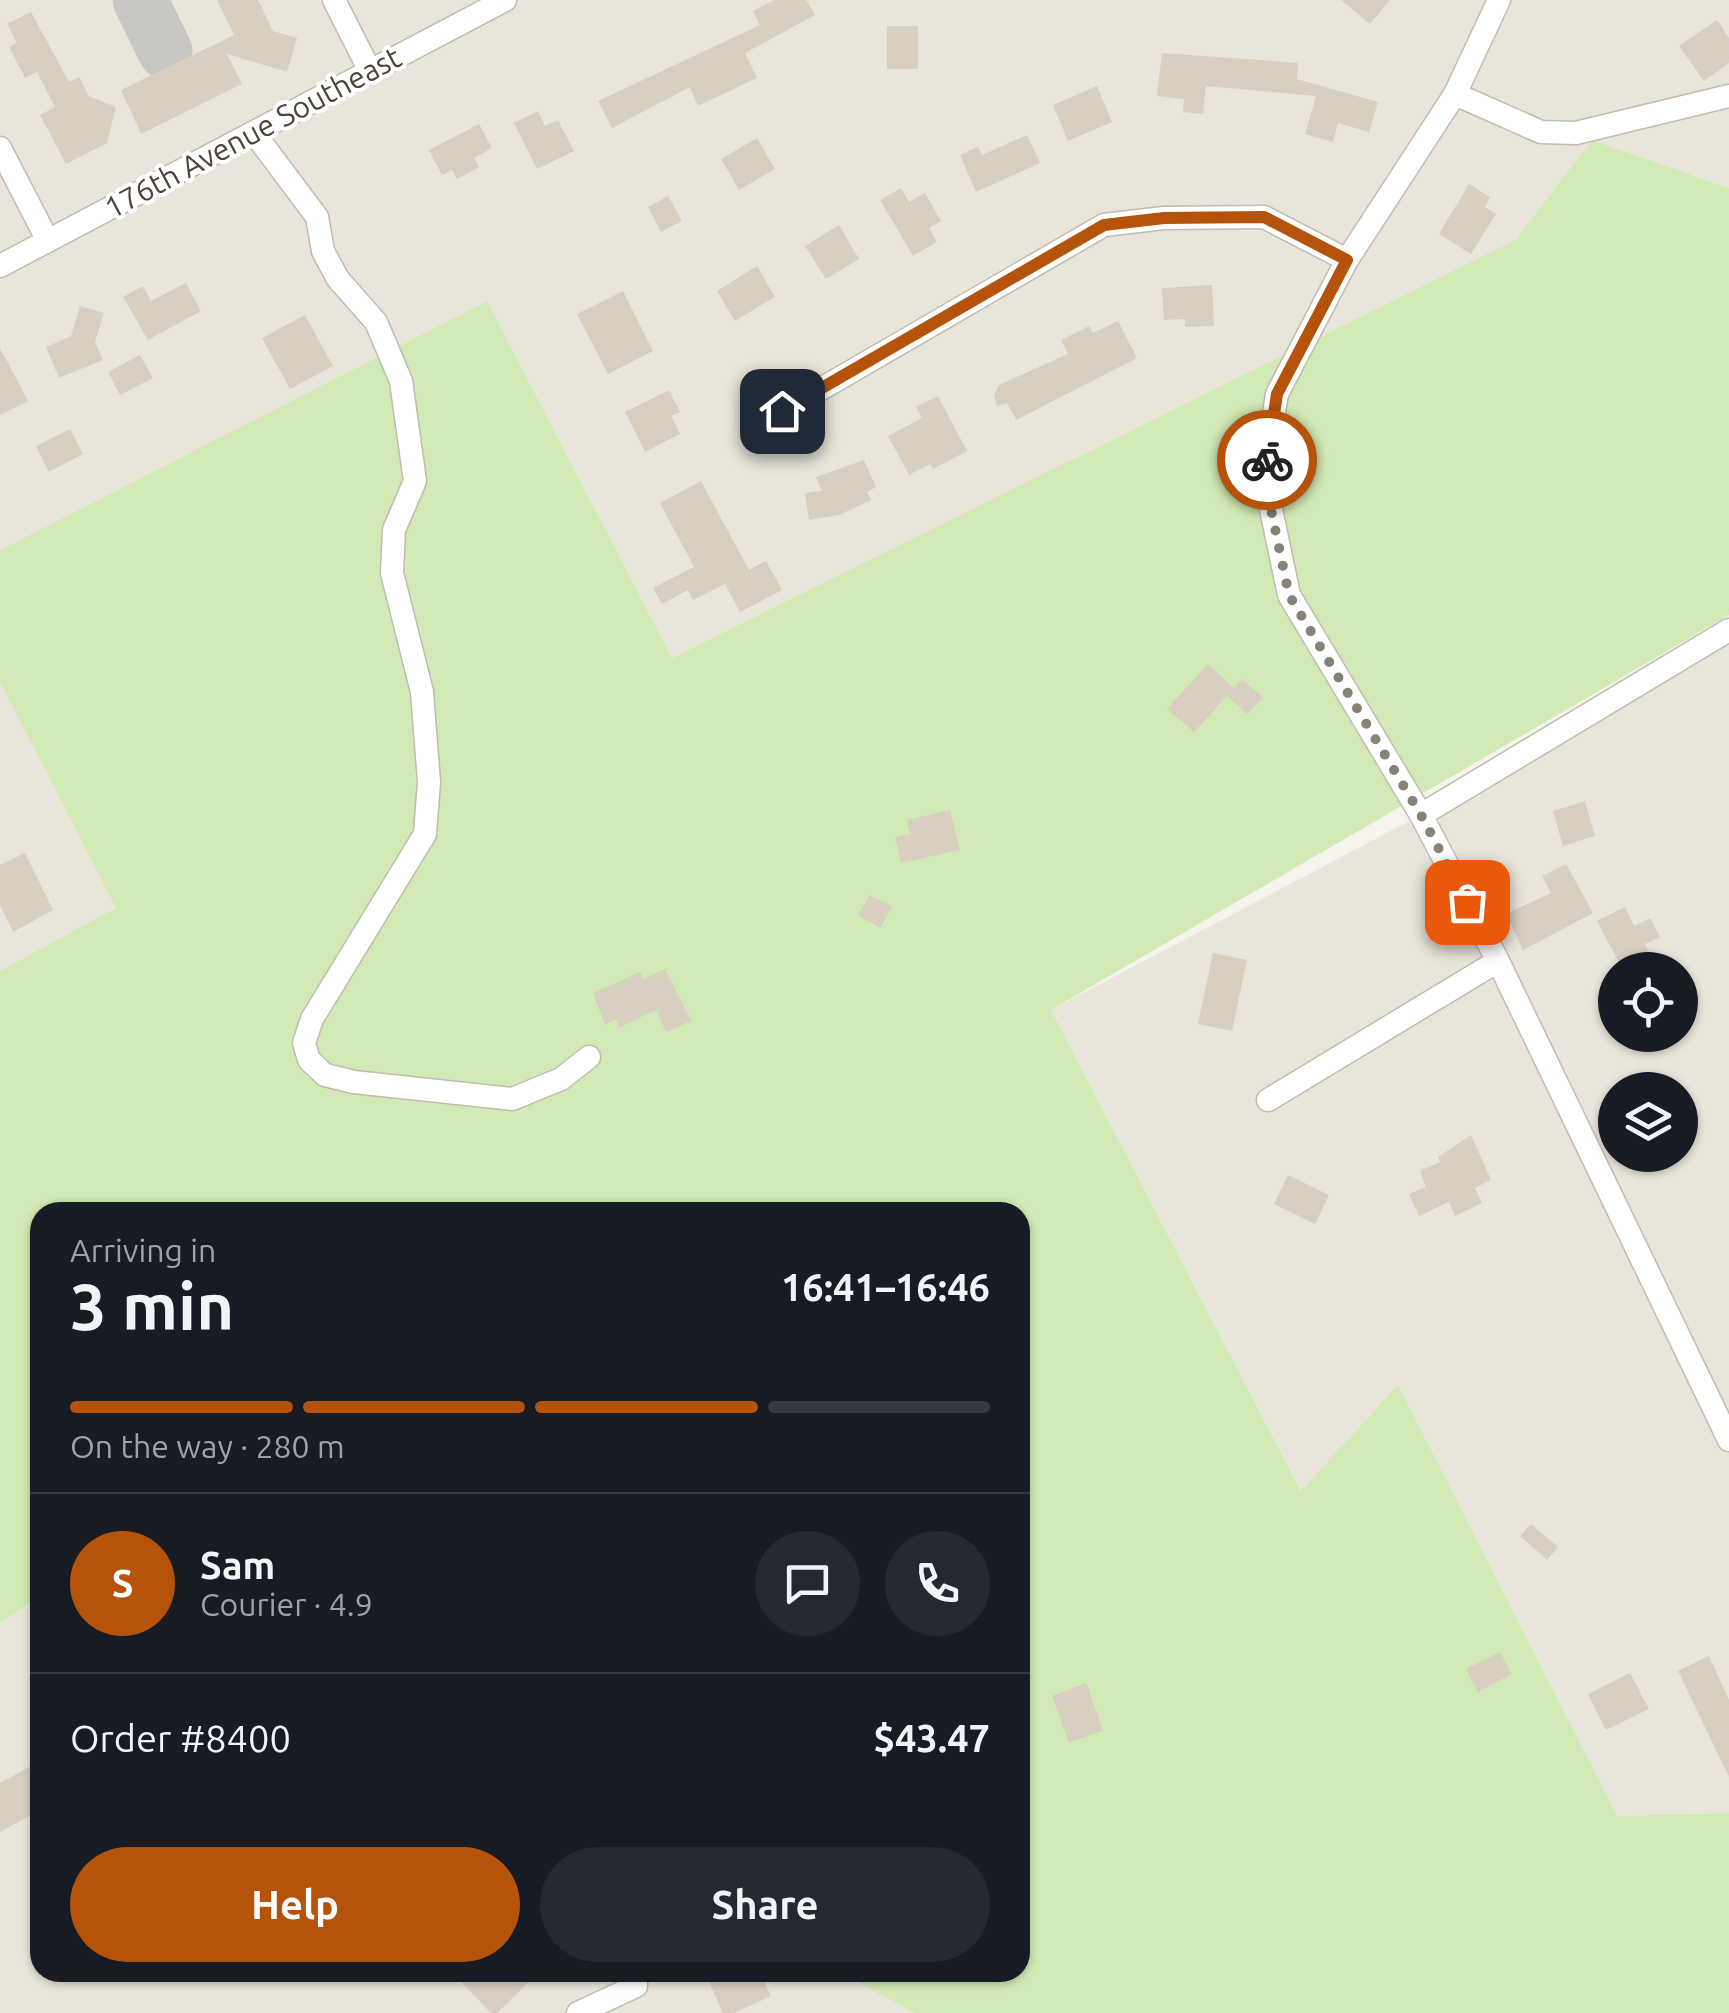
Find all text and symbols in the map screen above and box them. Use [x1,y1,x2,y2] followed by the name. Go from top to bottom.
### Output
[99,39,407,225] street label: 176th Avenue Southeast
[740,369,825,454] pin
[755,384,810,439] icon: home
[1217,410,1317,510] courier
[1240,433,1295,488] icon: bike
[1425,860,1510,945] pin
[1440,875,1495,930] icon: bag
[1598,952,1698,1172] map controls
[1598,952,1698,1052] button: locate
[1598,1072,1698,1172] button: layers
[70,1232,216,1268] text: Arriving in
[781,1266,990,1308] text: 16:41–16:46
[70,1269,234,1342] text: 3 min
[70,1428,345,1464] text: On the way · 280 m
[755,1531,860,1636] button: chat
[885,1531,990,1636] button: phone
[200,1544,275,1586] text: Sam
[112,1562,133,1604] text: S
[200,1586,373,1622] text: Courier · 4.9
[70,1717,291,1759] text: Order #8400
[873,1717,990,1759] text: $43.47
[70,1847,520,1962] button: Help
[540,1847,990,1962] button: Share

